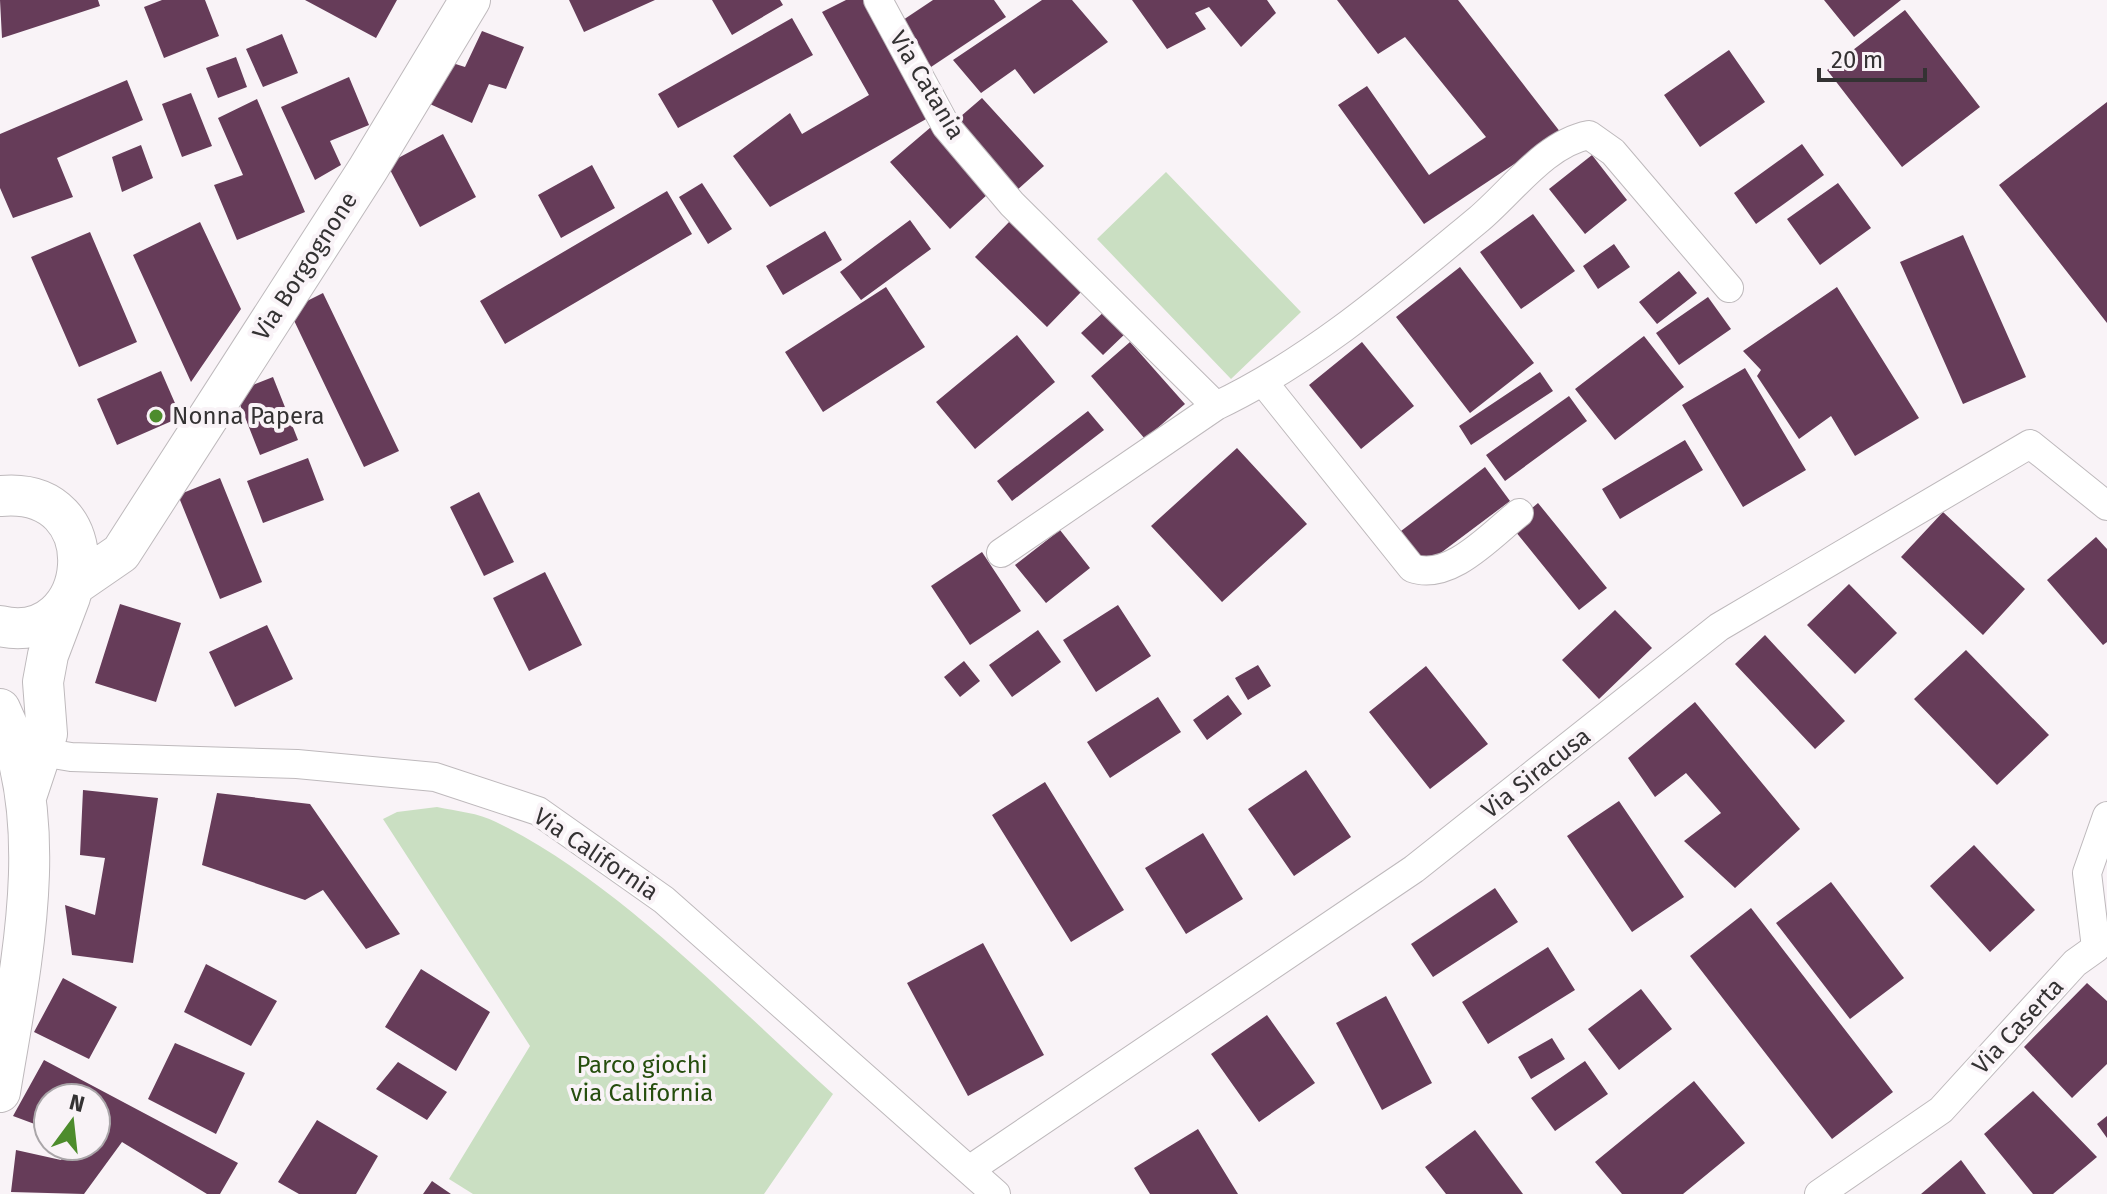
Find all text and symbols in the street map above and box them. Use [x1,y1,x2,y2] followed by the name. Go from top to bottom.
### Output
[884,26,970,144] street label: Via Catania
[1819,32,1925,82] scale bar
[1831,46,1883,74] text: 20 m
[247,187,363,345] street label: Via Borgognone
[172,402,324,430] place label: Nonna Papera
[147,407,165,425] marker: Nonna Papera
[1476,722,1596,824] street label: Via Siracusa
[528,802,664,906] street label: Via California
[1967,972,2069,1080] street label: Via Caserta
[571,1051,713,1107] park label: Parco giochi via California
[32,1082,112,1162] north arrow
[67,1088,88,1118] text: N

